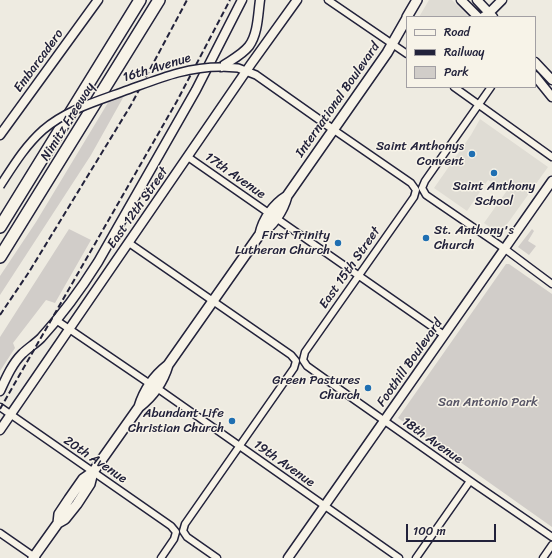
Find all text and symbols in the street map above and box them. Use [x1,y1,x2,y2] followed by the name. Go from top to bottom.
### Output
[406,16,536,88] legend
[444,21,470,43] text: Road
[11,26,67,96] street label: Embarcadero
[292,40,384,160] street label: International Boulevard
[444,41,485,63] text: Railway
[121,50,193,86] street label: 16th Avenue
[444,61,469,83] text: Park
[38,80,98,164] street label: Nimitz Freeway
[376,139,464,170] place label: Saint Anthonys Convent
[202,149,268,203] street label: 17th Avenue
[467,149,477,159] marker: Saint Anthonys Convent
[104,164,172,252] street label: East 12th Street
[489,168,499,178] marker: Saint Anthony School
[453,179,535,210] place label: Saint Anthony School
[434,223,514,254] place label: St. Anthony's Church
[316,224,384,312] street label: East 15th Street
[235,228,330,259] place label: First Trinity Lutheran Church
[421,233,431,243] marker: St. Anthony's Church
[333,238,343,248] marker: First Trinity Lutheran Church
[374,316,446,410] street label: Foothill Boulevard
[272,373,360,404] place label: Green Pastures Church
[363,383,373,393] marker: Green Pastures Church
[438,395,538,411] park label: San Antonio Park
[128,406,224,437] place label: Abundant Life Christian Church
[399,414,465,468] street label: 18th Avenue
[227,416,237,426] marker: Abundant Life Christian Church
[60,433,130,487] street label: 20th Avenue
[250,437,318,491] street label: 19th Avenue
[408,516,498,542] scale bar
[413,520,446,542] text: 100 m

